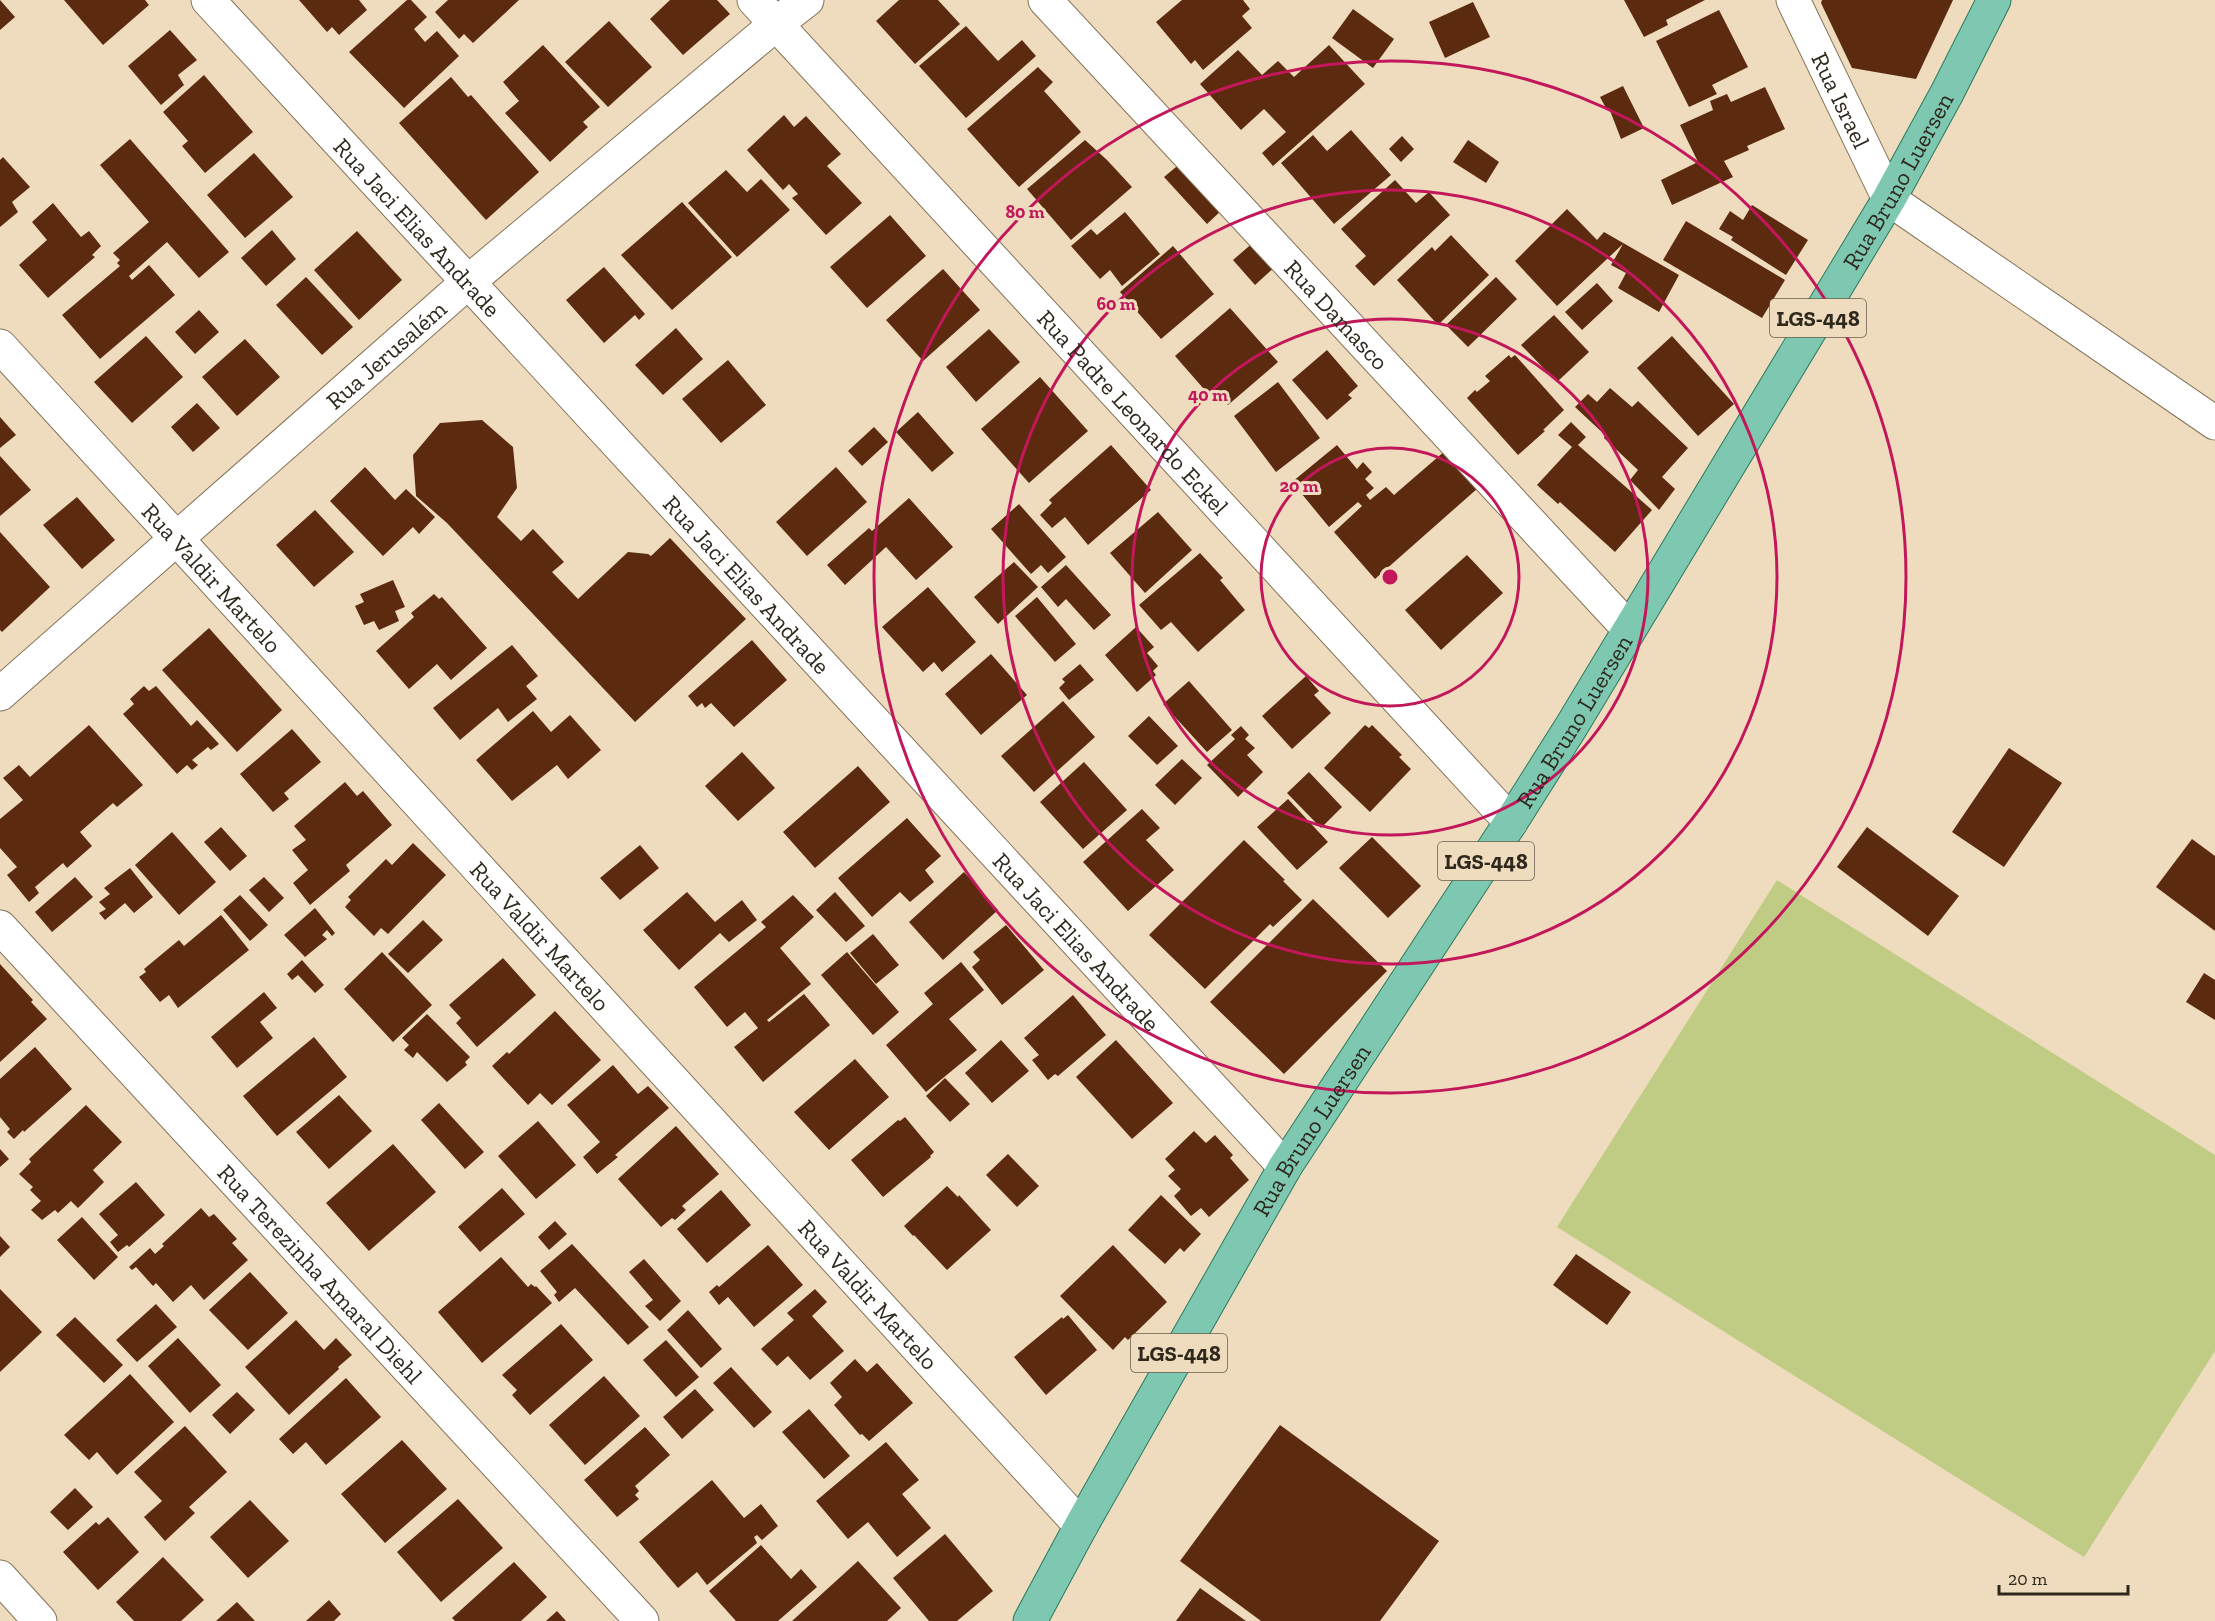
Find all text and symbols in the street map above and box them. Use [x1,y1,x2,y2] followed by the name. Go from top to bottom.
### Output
[1806,47,1877,153] street label: Rua Israel
[1836,87,1959,274] street label: Rua Bruno Luersen
[328,132,507,322] street label: Rua Jaci Elias Andrade
[1005,201,1045,223] text: 80 m
[1279,253,1395,376] street label: Rua Damasco
[1096,293,1136,315] text: 60 m
[320,294,452,415] street label: Rua Jerusalém
[1770,299,1866,337] road number: LGS-448
[1032,303,1235,521] street label: Rua Padre Leonardo Eckel
[1188,384,1228,406] text: 40 m
[1279,475,1319,497] text: 20 m
[658,489,837,680] street label: Rua Jaci Elias Andrade
[136,497,288,659] street label: Rua Valdir Martelo
[1380,567,1400,587] centre of rings
[1509,629,1638,813] street label: Rua Bruno Luersen
[1438,842,1534,880] road number: LGS-448
[987,846,1166,1037] street label: Rua Jaci Elias Andrade
[464,855,616,1017] street label: Rua Valdir Martelo
[1246,1038,1376,1221] street label: Rua Bruno Luersen
[212,1158,429,1389] street label: Rua Terezinha Amaral Diehl
[793,1213,945,1375] street label: Rua Valdir Martelo
[1131,1334,1227,1372] road number: LGS-448
[1999,1558,2128,1596] scale bar
[2008,1568,2048,1590] text: 20 m

